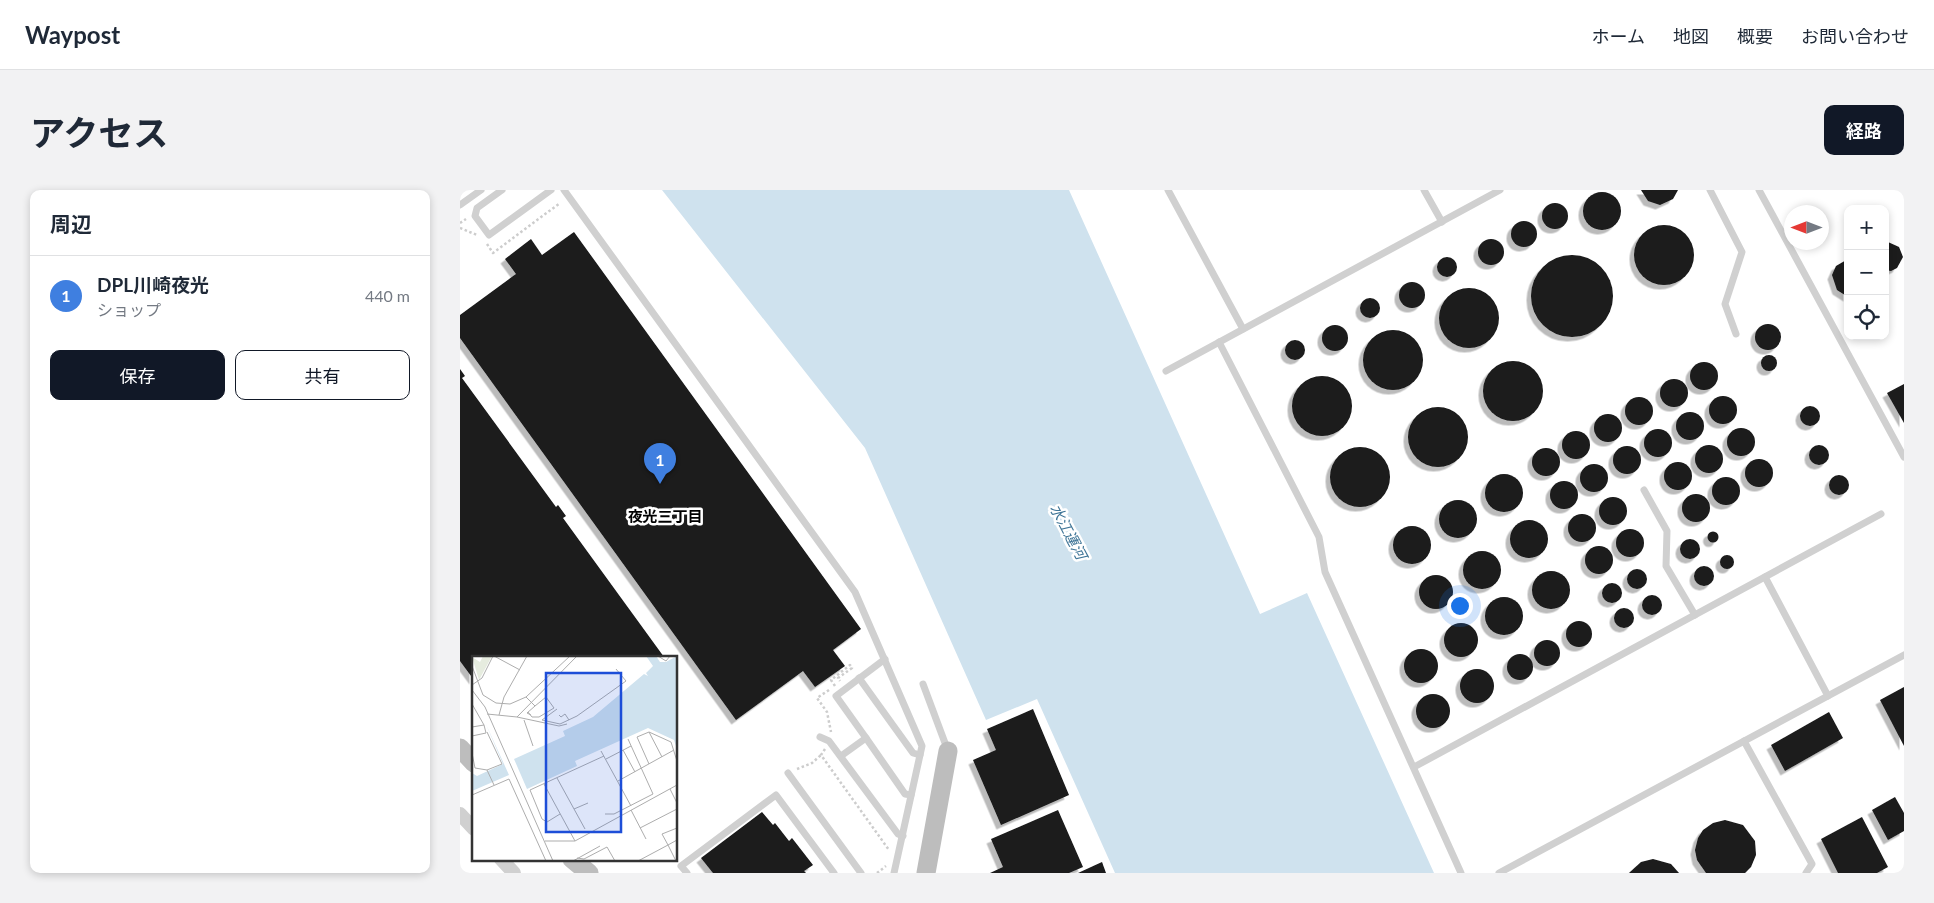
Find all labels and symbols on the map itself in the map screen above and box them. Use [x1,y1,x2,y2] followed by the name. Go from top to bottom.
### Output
[1784,205,1829,250] north arrow
[644,443,676,484] pin: 1
[1047,501,1092,565] water label: 水江運河
[627,507,703,525] district label: 夜光三丁目
[1447,593,1473,619] your location
[472,656,678,860] inset map

